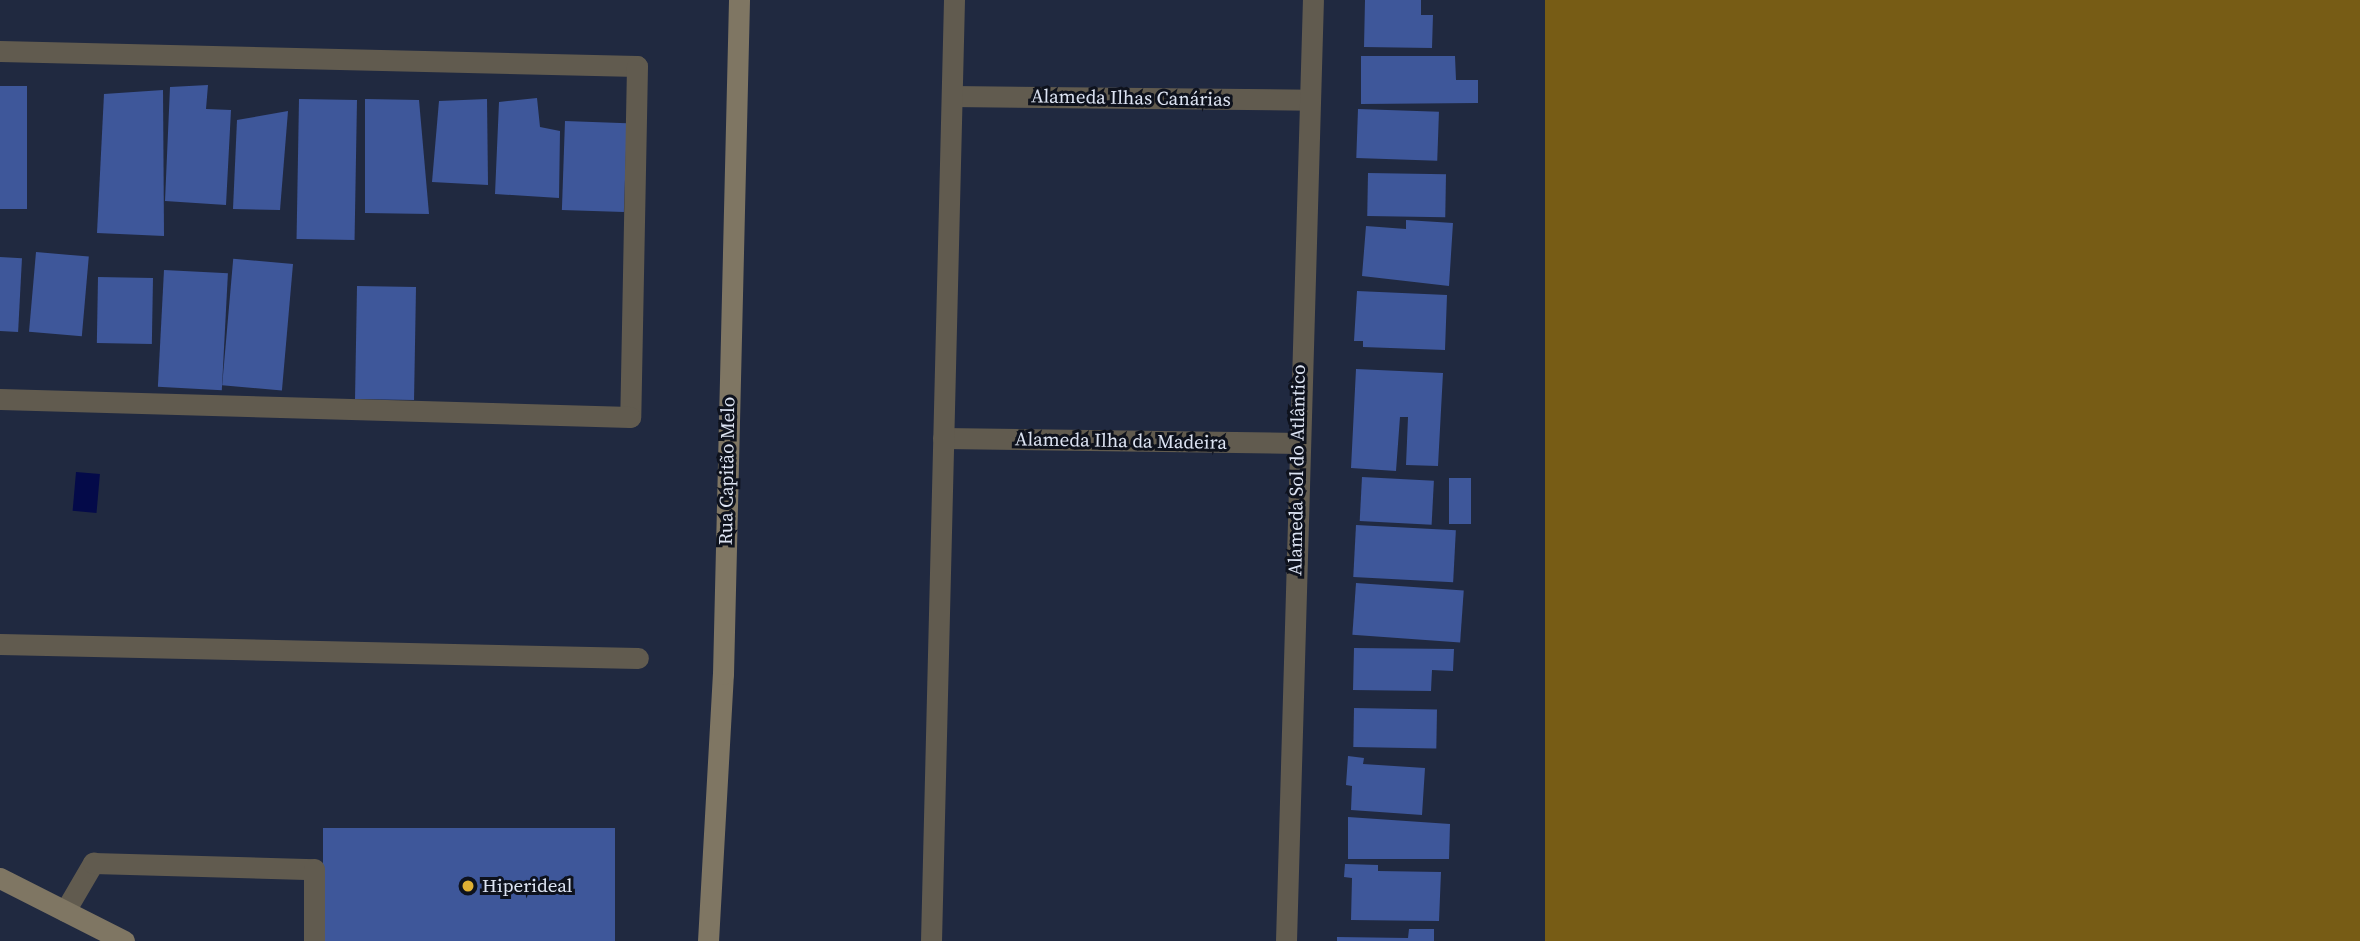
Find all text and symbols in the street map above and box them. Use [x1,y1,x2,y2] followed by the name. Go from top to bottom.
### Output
[1031,85,1231,111] street label: Alameda Ilhas Canárias
[1284,364,1310,576] street label: Alameda Sol do Atlântico
[714,397,740,545] street label: Rua Capitão Melo
[1015,428,1227,454] street label: Alameda Ilha da Madeira
[482,875,573,897] place label: Hiperideal
[460,878,476,894] marker: Hiperideal

